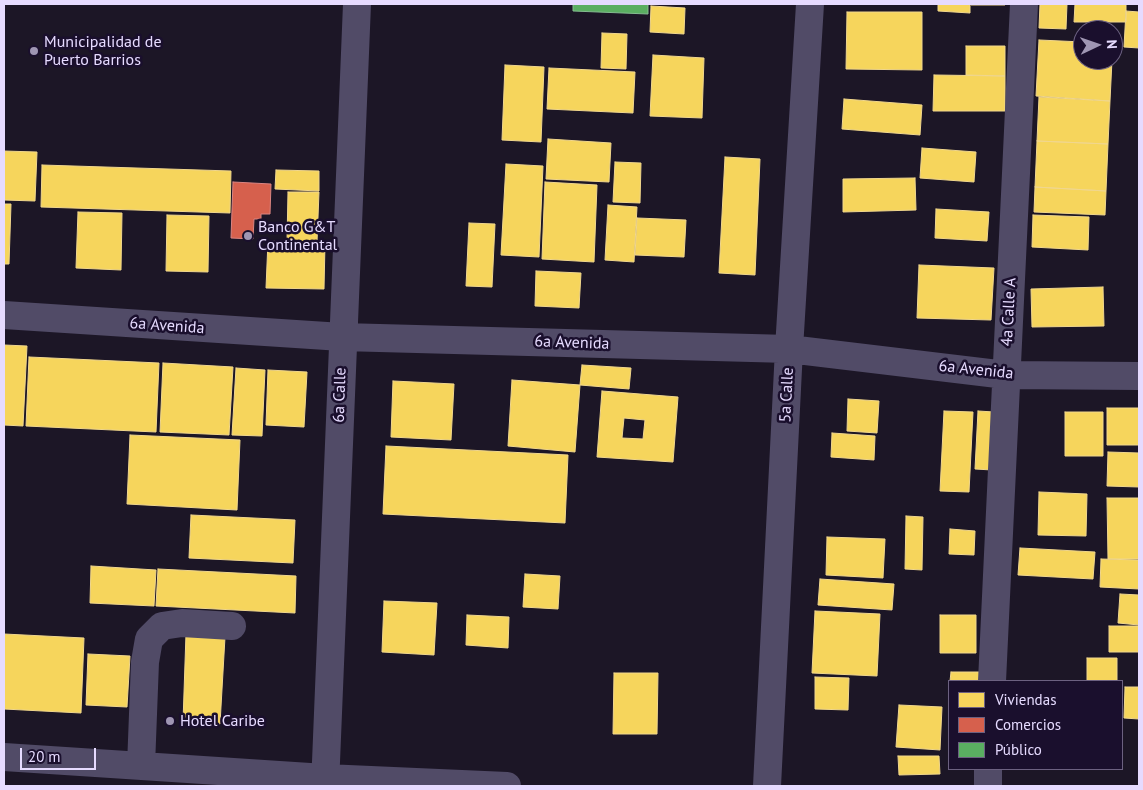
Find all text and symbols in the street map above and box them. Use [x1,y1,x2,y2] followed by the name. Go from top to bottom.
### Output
[1073,20,1123,70] north arrow
[44,32,162,70] place label: Municipalidad de Puerto Barrios
[1103,39,1121,49] text: N
[28,45,40,57] marker: Municipalidad de Puerto Barrios
[258,217,337,255] place label: Banco G&T Continental
[242,230,254,242] marker: Banco G&T Continental
[998,277,1020,347] street label: 4a Calle A
[129,314,205,338] street label: 6a Avenida
[534,332,610,354] street label: 6a Avenida
[938,357,1014,383] street label: 6a Avenida
[329,367,351,423] street label: 6a Calle
[776,367,798,423] street label: 5a Calle
[948,680,1123,770] legend
[995,690,1056,709] text: Viviendas
[180,711,265,731] place label: Hotel Caribe
[164,715,176,727] marker: Hotel Caribe
[995,715,1061,734] text: Comercios
[22,738,99,770] scale bar
[995,740,1042,759] text: Público
[28,747,61,766] text: 20 m

